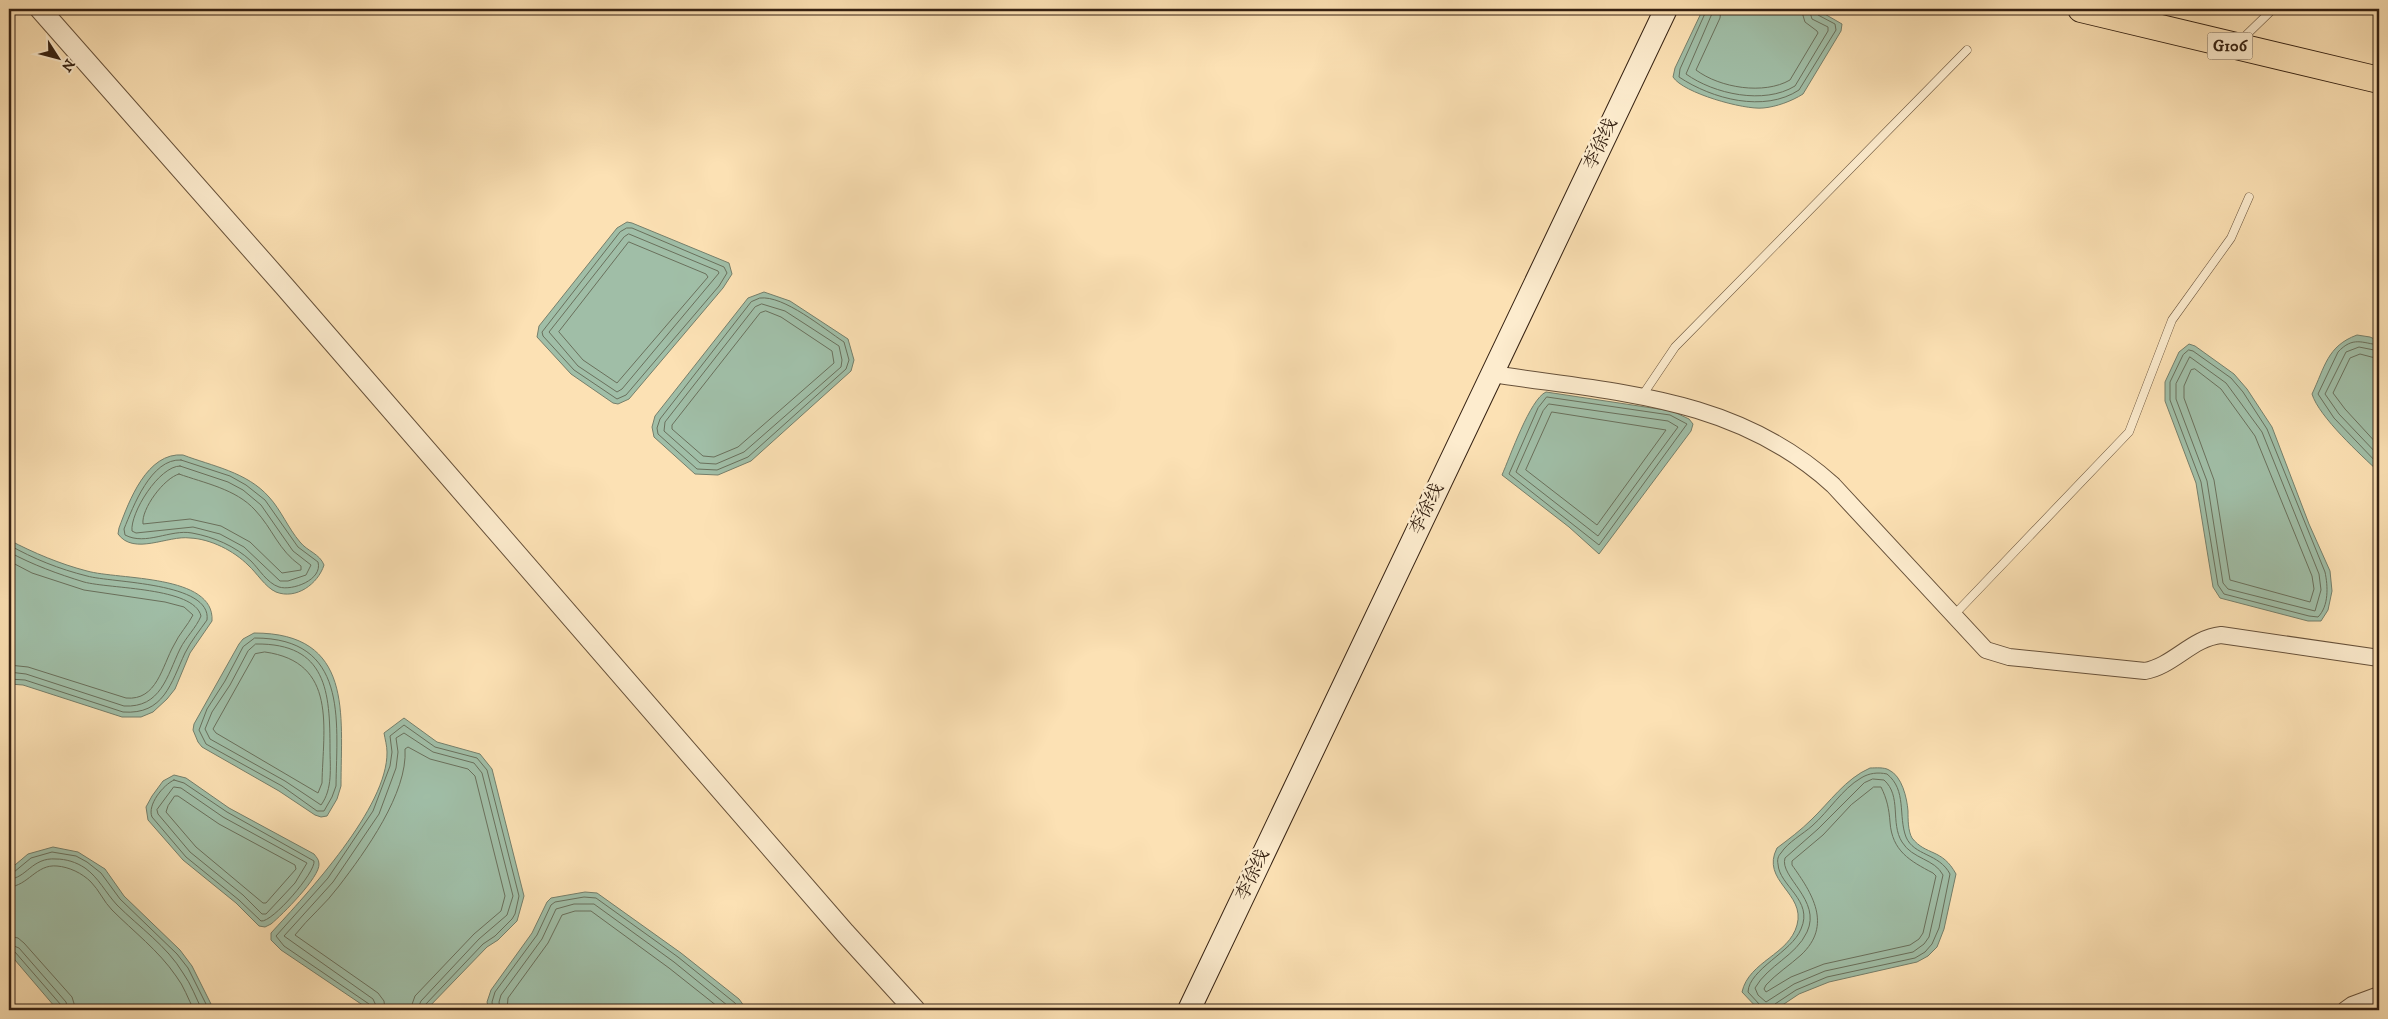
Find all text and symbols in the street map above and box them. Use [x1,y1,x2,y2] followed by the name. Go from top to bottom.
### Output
[32,32,82,82] north arrow
[2208,32,2252,59] road number: G106
[57,55,78,75] text: N
[1580,115,1622,173] street label: 李徐线
[1405,480,1449,538] street label: 李徐线
[1232,846,1274,904] street label: 李徐线

